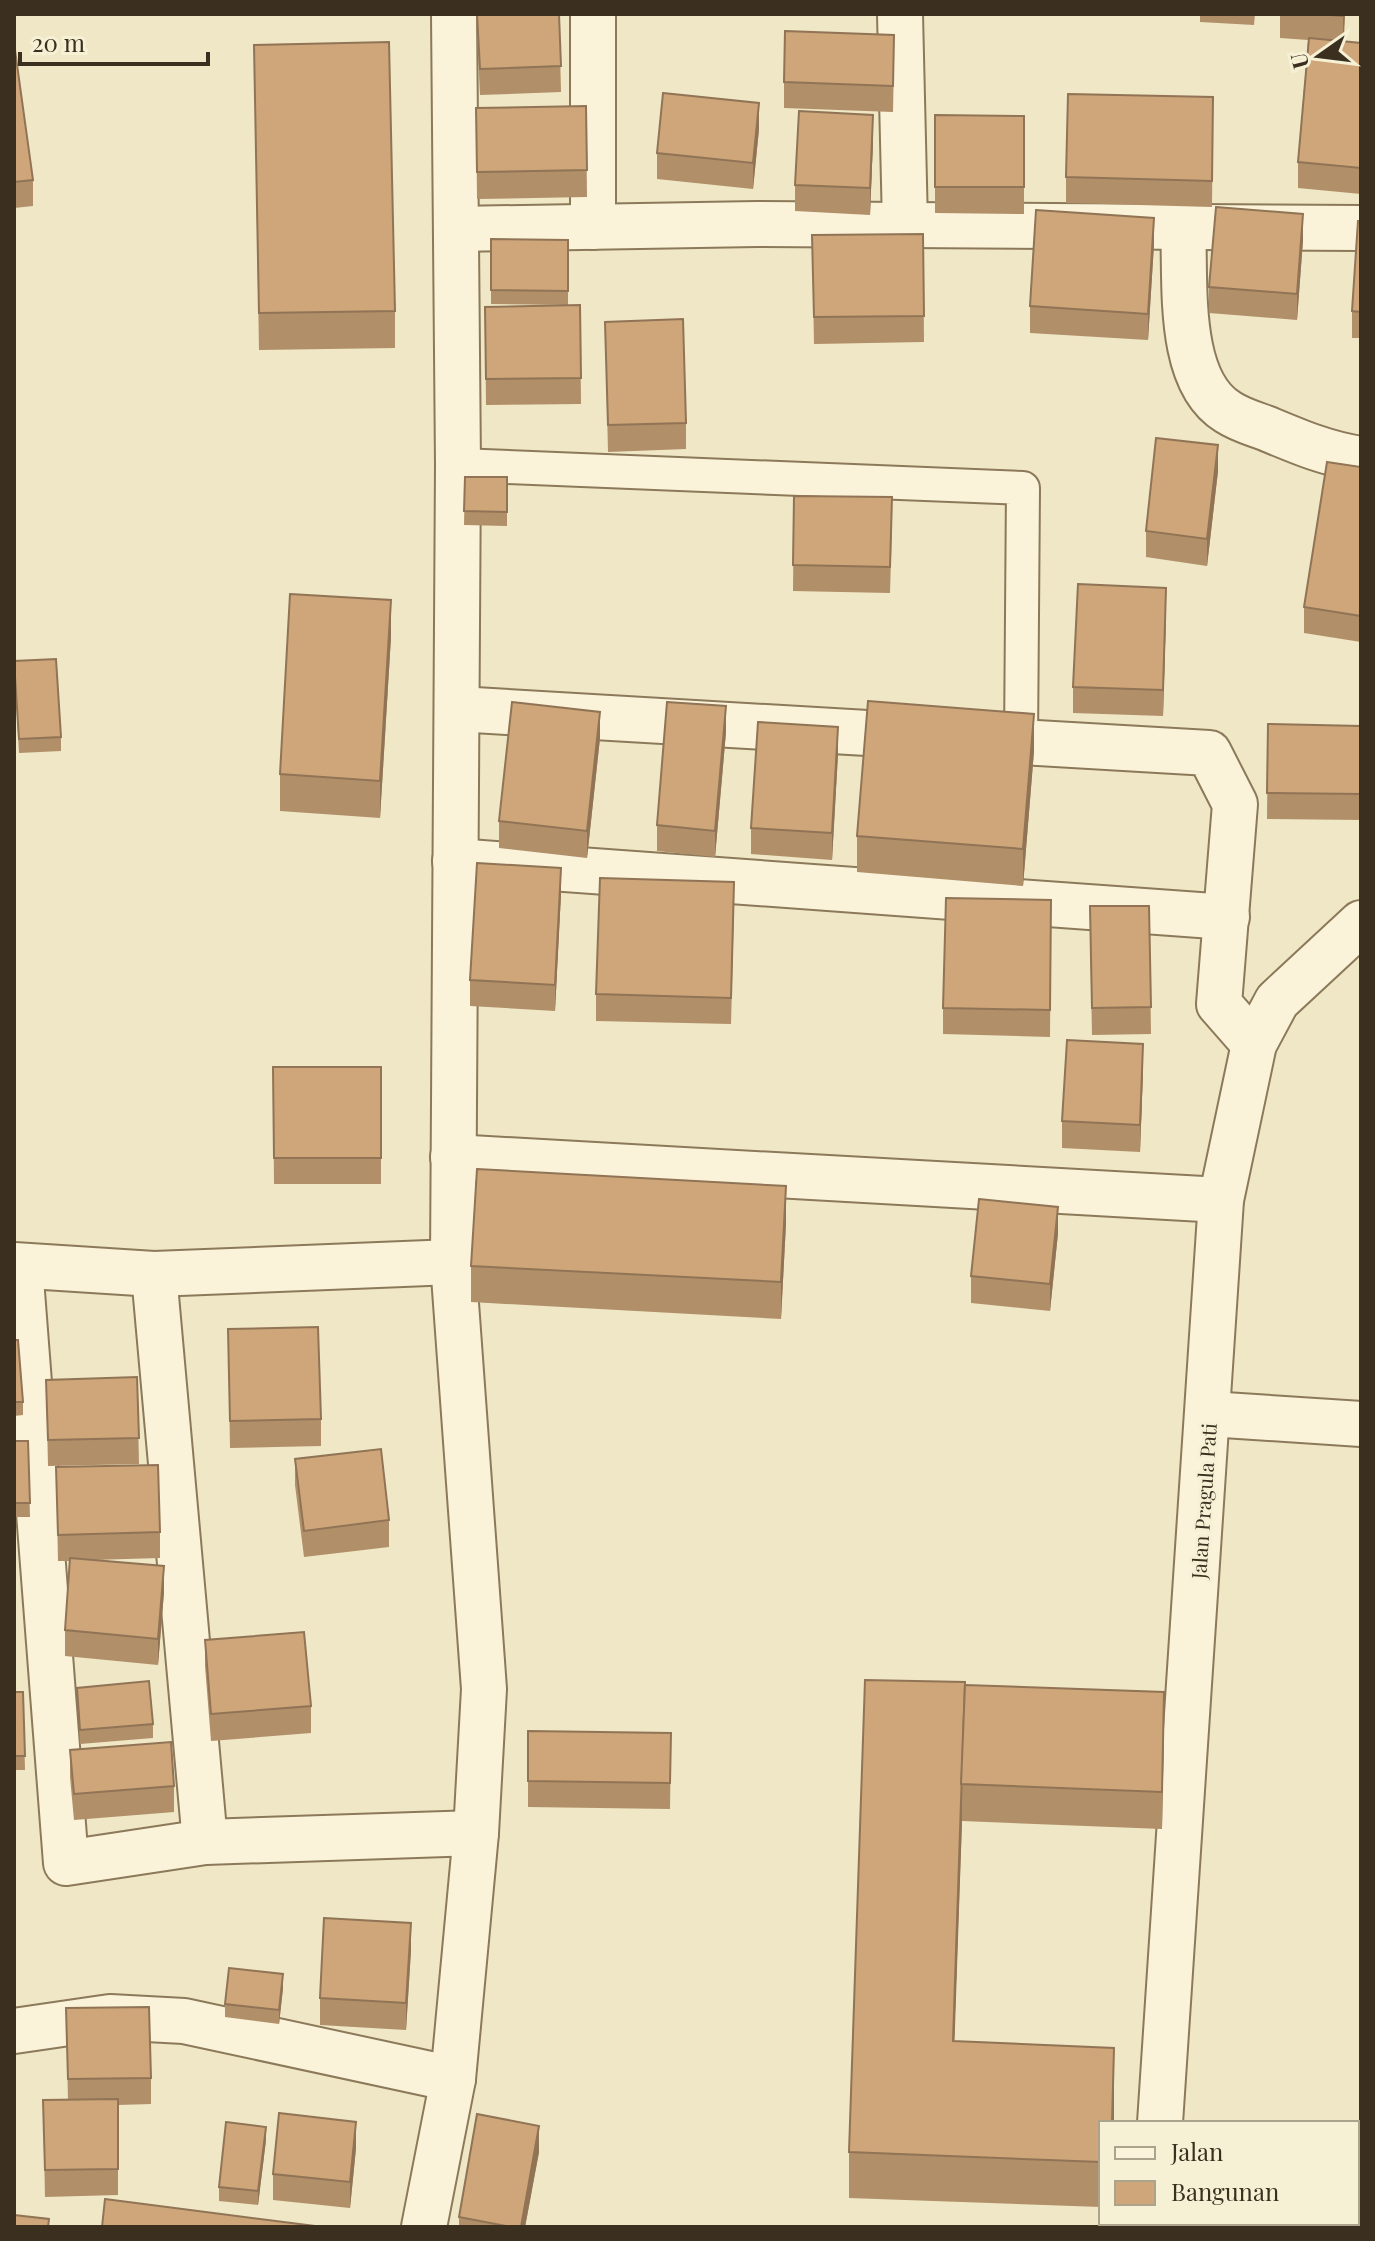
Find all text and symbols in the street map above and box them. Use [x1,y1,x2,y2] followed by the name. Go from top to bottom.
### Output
[20,16,208,66] scale bar
[1279,16,1359,96] north arrow
[32,26,85,58] text: 20 m
[1282,50,1315,72] text: U
[1184,1422,1222,1581] street label: Jalan Pragula Pati
[1099,2121,1359,2225] legend
[1170,2135,1223,2167] text: Jalan
[1171,2175,1279,2207] text: Bangunan

